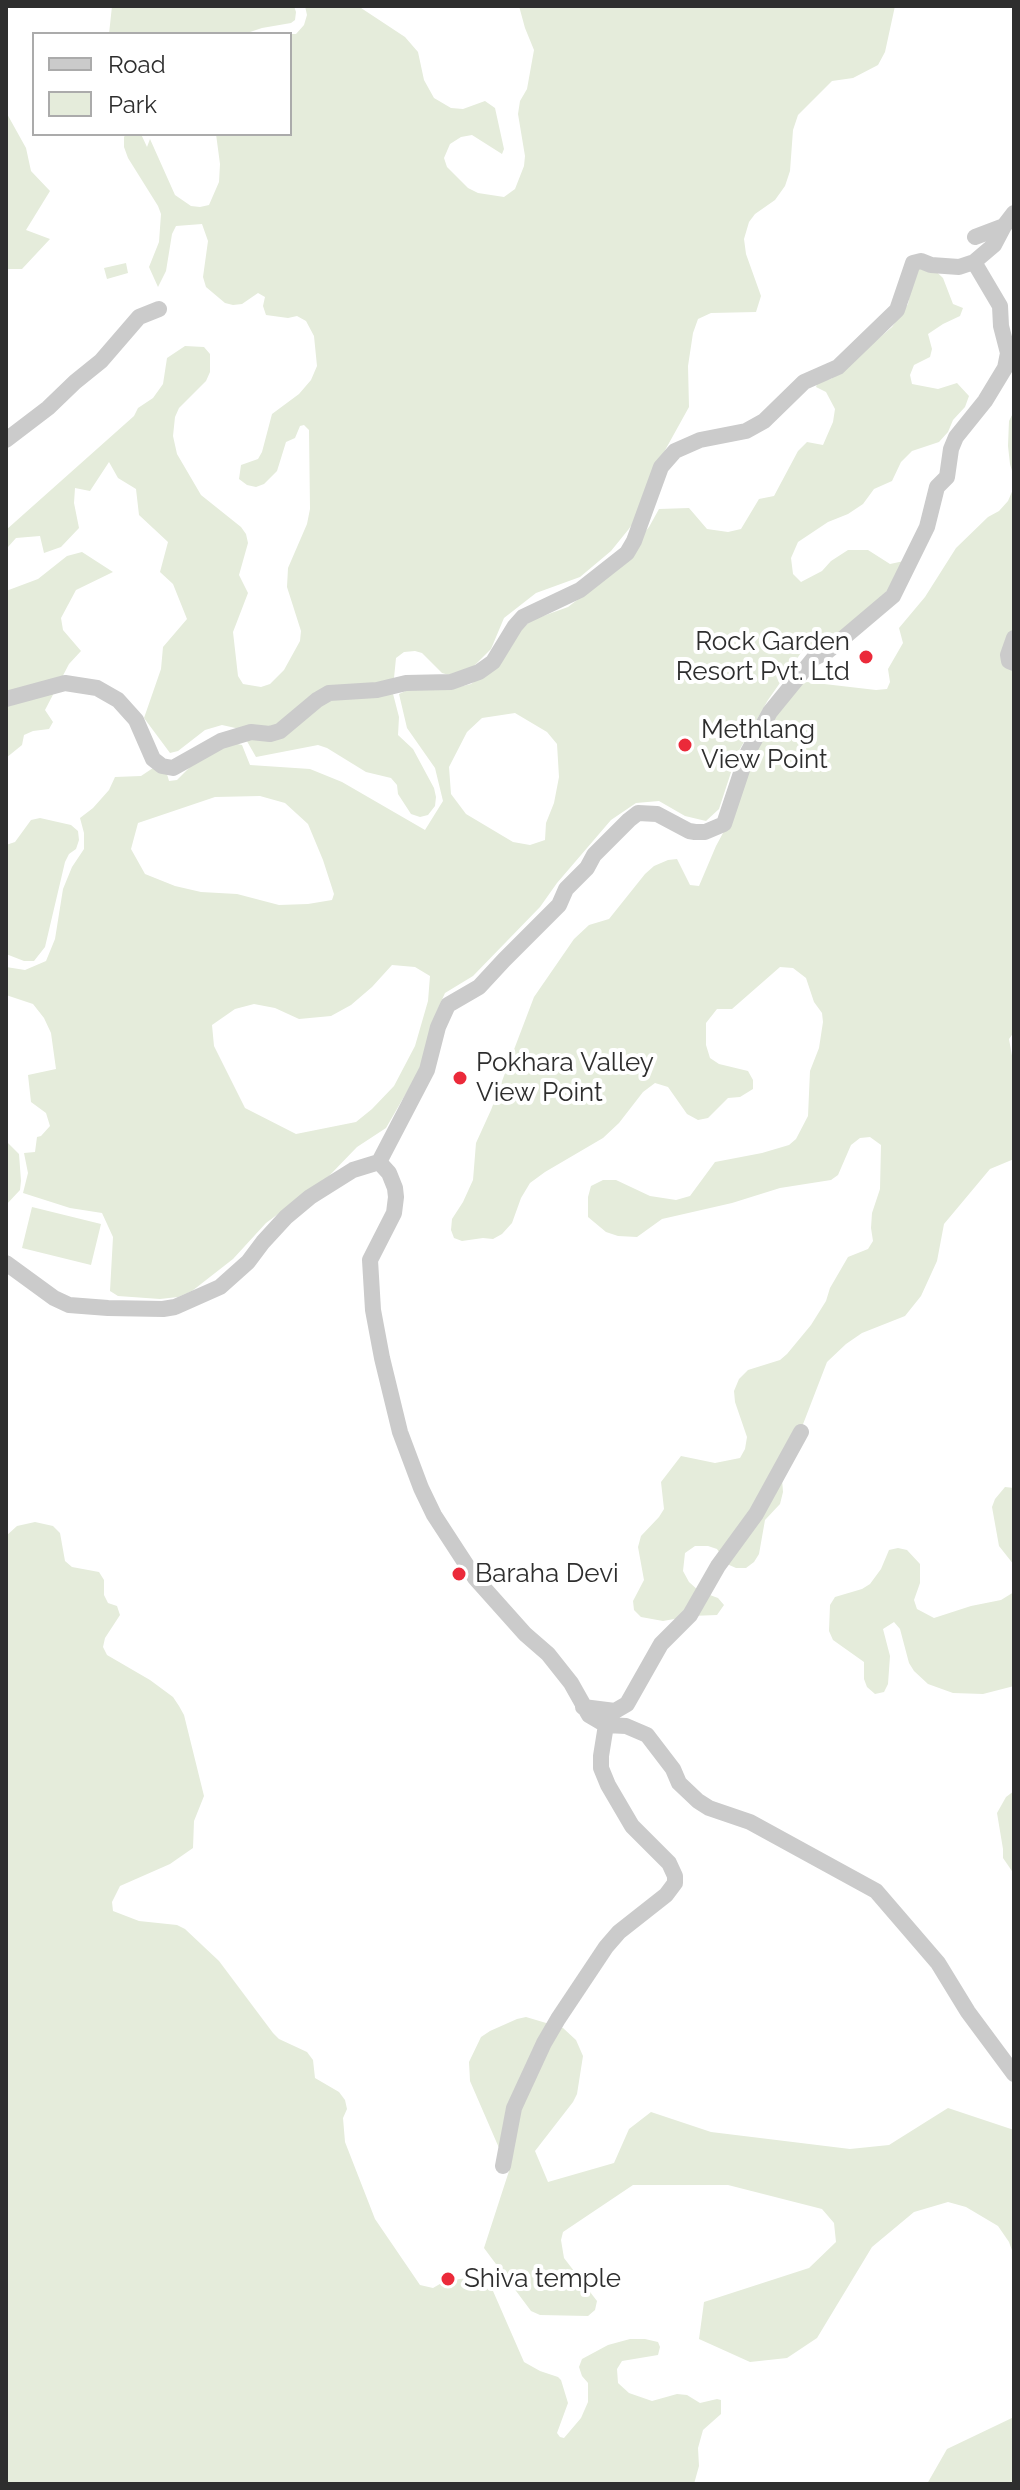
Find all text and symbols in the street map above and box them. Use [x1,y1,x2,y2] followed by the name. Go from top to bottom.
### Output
[32,32,292,136] legend
[108,50,166,79] text: Road
[108,90,157,119] text: Park
[676,626,850,688] place label: Rock Garden Resort Pvt. Ltd
[857,648,875,666] marker: Rock Garden Resort Pvt. Ltd
[701,714,828,776] place label: Methlang View Point
[676,736,694,754] marker: Methlang View Point
[476,1047,654,1108] place label: Pokhara Valley View Point
[451,1069,469,1087] marker: Pokhara Valley View Point
[475,1558,619,1590] place label: Baraha Devi
[450,1565,468,1583] marker: Baraha Devi
[464,2263,621,2295] place label: Shiva temple
[439,2270,457,2288] marker: Shiva temple

